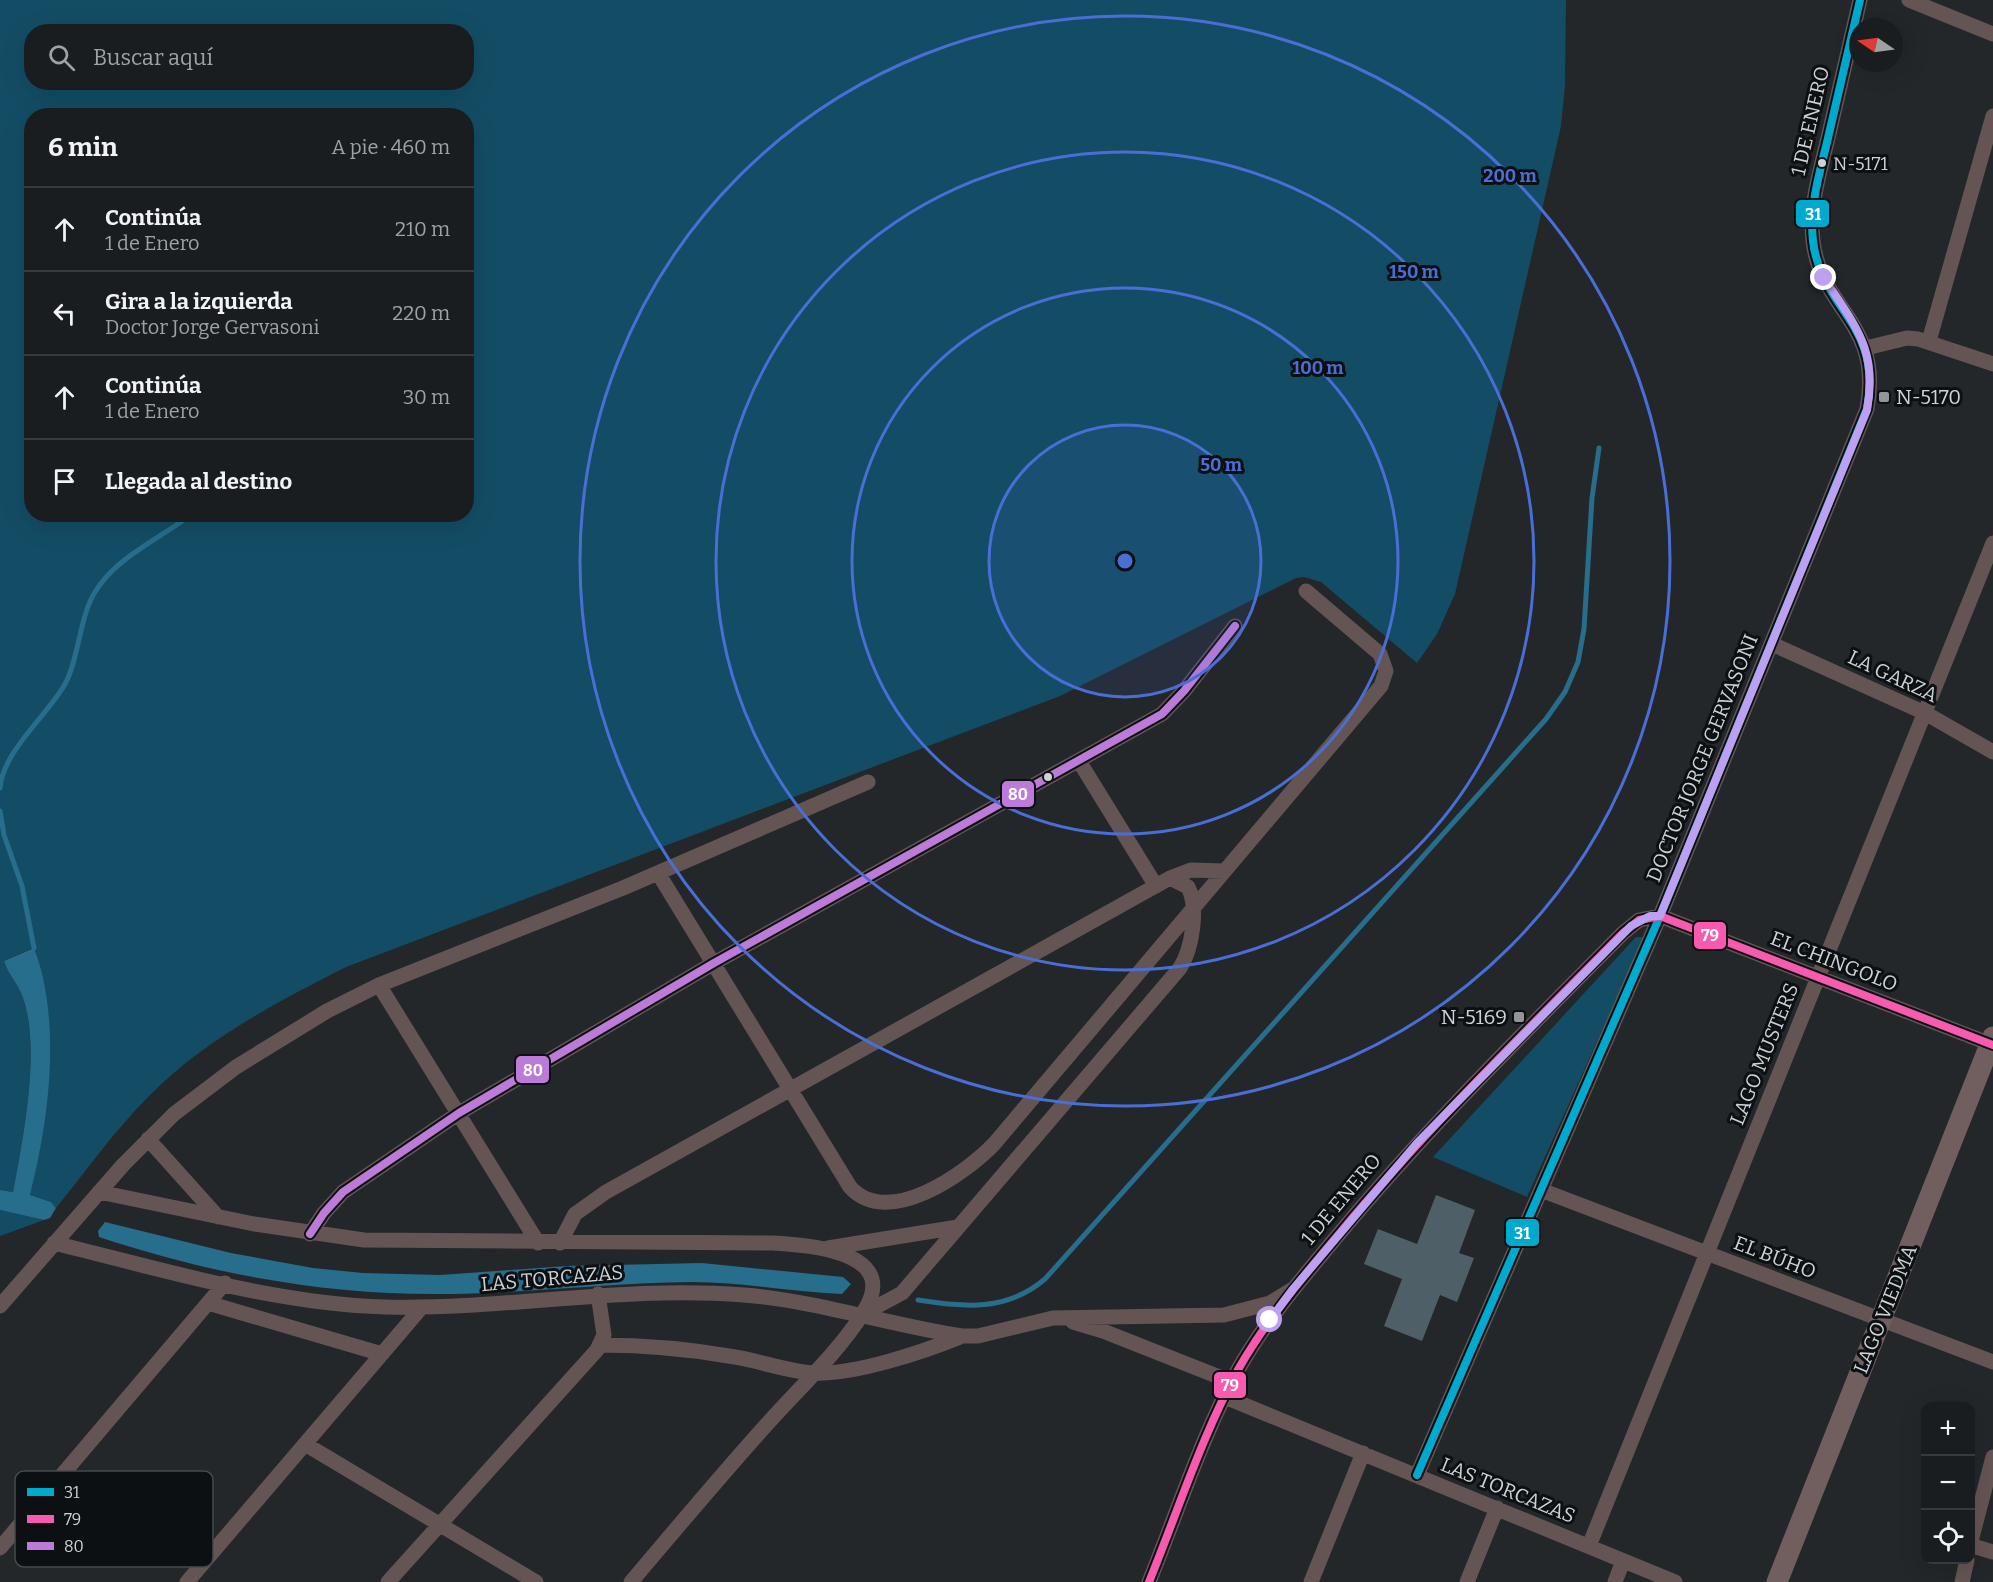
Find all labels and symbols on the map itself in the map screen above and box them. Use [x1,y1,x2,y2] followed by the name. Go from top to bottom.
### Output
[1849,18,1903,72] north arrow
[1786,64,1834,178] street label: 1 DE ENERO
[1833,153,1889,175] place label: N-5171
[1816,157,1828,169] marker: N-5171
[1483,165,1537,187] text: 200 m
[1795,199,1830,228] line badge: 31
[1805,205,1821,224] text: 31
[1389,261,1439,283] text: 150 m
[1810,264,1836,290] route end
[1292,357,1344,379] text: 100 m
[1896,385,1961,409] place label: N-5170
[1877,390,1891,404] marker: N-5170
[1200,454,1242,476] text: 50 m
[1115,551,1135,571] centre of rings
[1641,631,1763,885] street label: DOCTOR JORGE GERVASONI
[1844,645,1942,708] street label: LA GARZA
[1042,771,1054,783] unlabelled marker
[1001,780,1035,808] line badge: 80
[1008,785,1028,804] text: 80
[1693,921,1727,950] line badge: 79
[1701,926,1719,945] text: 79
[1767,926,1901,996] street label: EL CHINGOLO
[1725,980,1803,1128] street label: LAGO MUSTERS
[1441,1005,1507,1029] place label: N-5169
[1512,1010,1526,1024] marker: N-5169
[515,1055,550,1084] line badge: 80
[523,1061,543,1080] text: 80
[1296,1149,1386,1249] street label: 1 DE ENERO
[1505,1218,1540,1247] line badge: 31
[1514,1224,1530,1243] text: 31
[1731,1230,1819,1284] street label: EL BÚHO
[1848,1240,1922,1377] street label: LAGO VIEDMA
[480,1260,624,1296] street label: LAS TORCAZAS
[1256,1306,1282,1332] route start
[1213,1371,1247,1399] line badge: 79
[1221,1376,1239,1395] text: 79
[1437,1452,1579,1528] street label: LAS TORCAZAS
[15,1471,213,1567] legend
[64,1483,80,1502] text: 31
[64,1510,81,1529] text: 79
[64,1537,84,1556] text: 80

